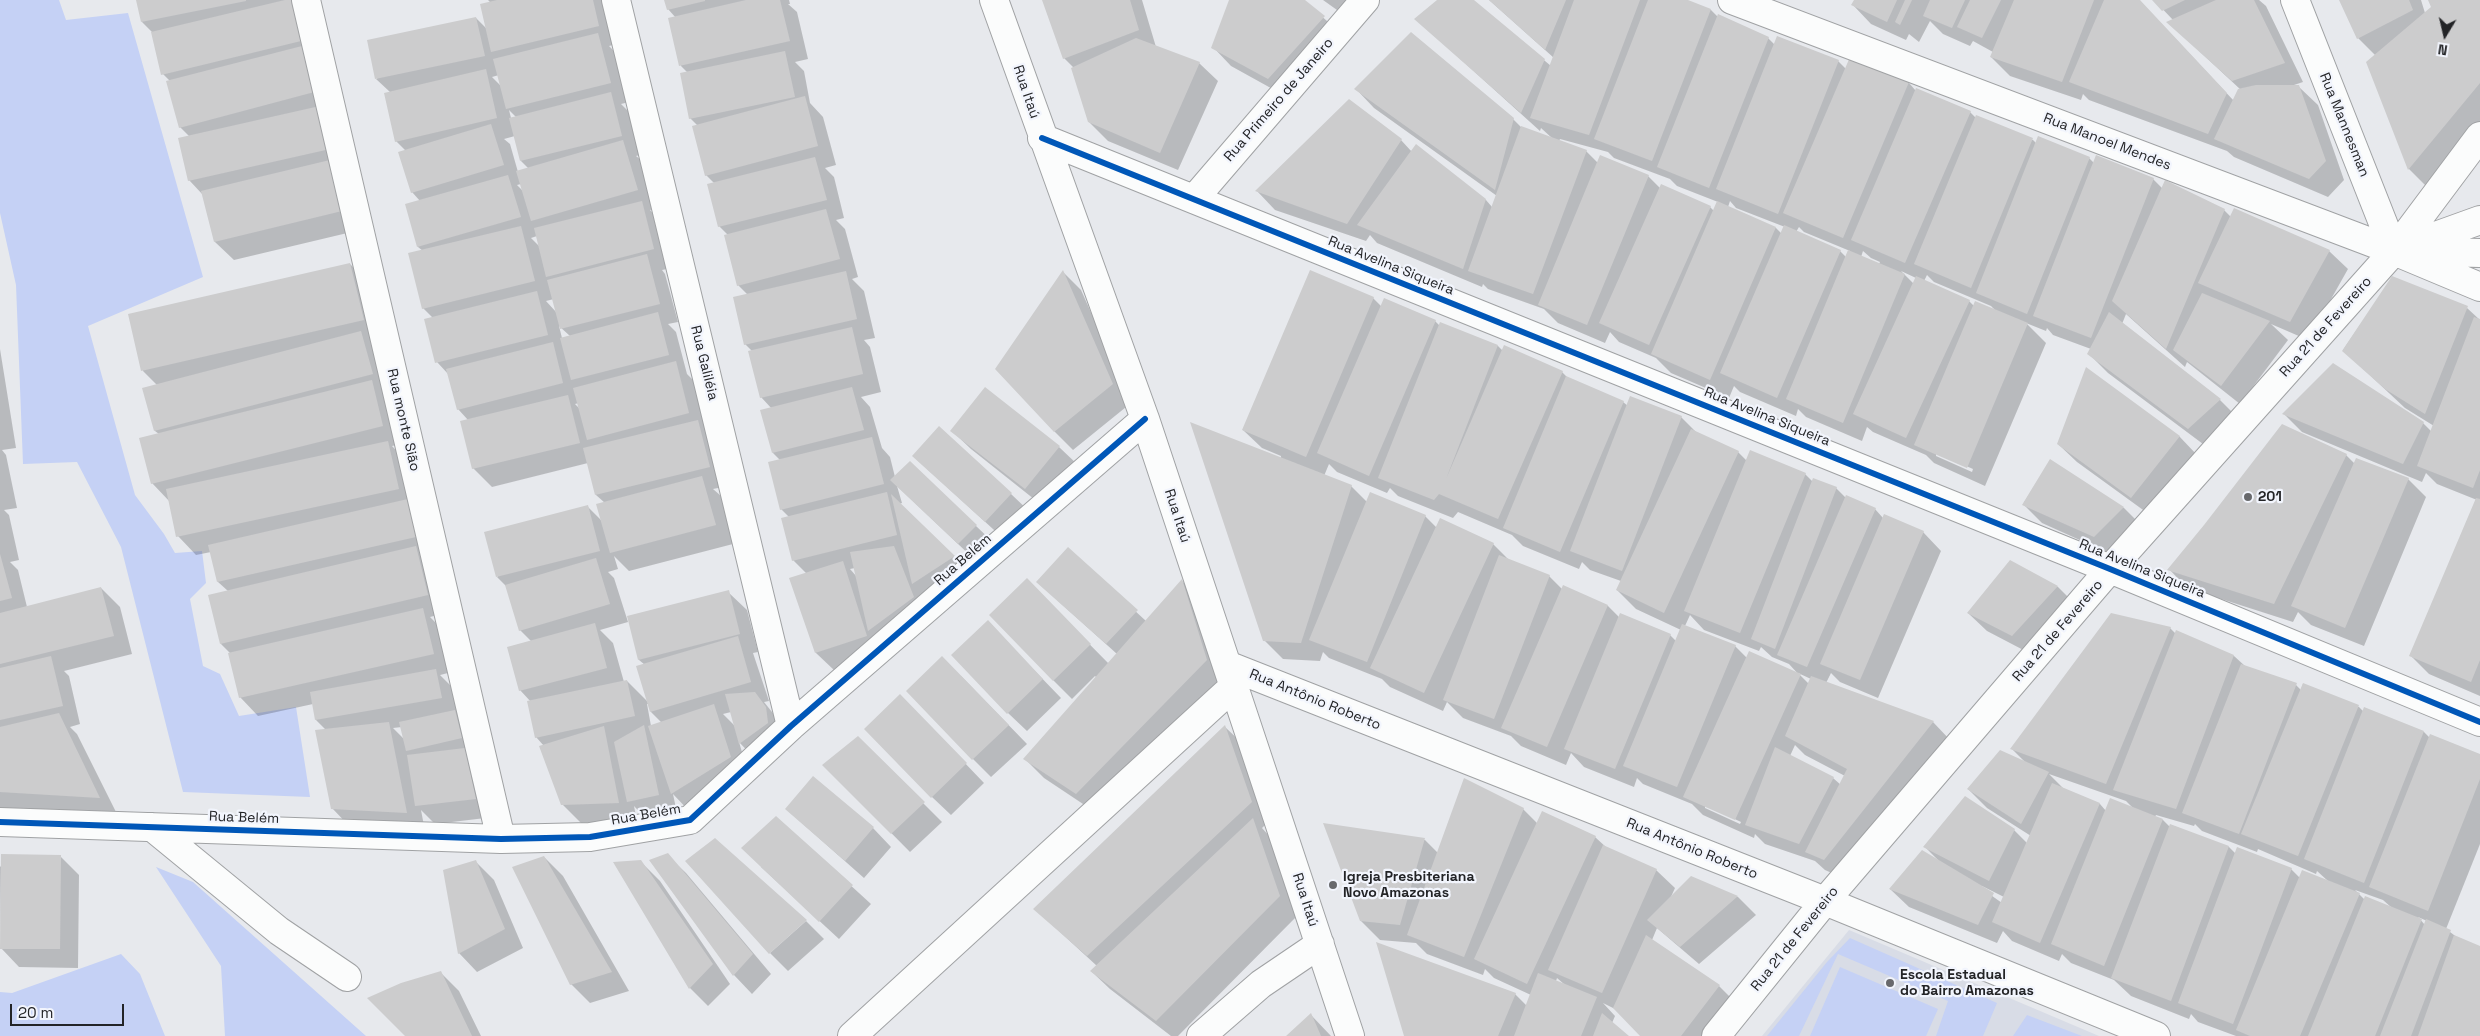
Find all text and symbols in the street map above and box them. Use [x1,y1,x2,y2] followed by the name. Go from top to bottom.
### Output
[2420,10,2470,60] north arrow
[1221,35,1337,165] street label: Rua Primeiro de Janeiro
[2437,40,2449,59] text: N
[1009,63,1043,121] street label: Rua Itaú
[2315,71,2373,179] street label: Rua Mannesman
[2041,110,2173,174] street label: Rua Manoel Mendes
[1325,233,1457,299] street label: Rua Avelina Siqueira
[2277,273,2375,381] street label: Rua 21 de Fevereiro
[687,324,721,402] street label: Rua Galiléia
[383,367,423,473] street label: Rua monte Sião
[1701,384,1833,450] street label: Rua Avelina Siqueira
[1160,487,1194,545] street label: Rua Itaú
[2258,489,2282,505] place label: 201
[2242,491,2254,503] marker: 201
[931,531,995,589] street label: Rua Belém
[2076,536,2208,602] street label: Rua Avelina Siqueira
[2009,577,2107,685] street label: Rua 21 de Fevereiro
[1247,666,1383,734] street label: Rua Antônio Roberto
[610,801,682,829] street label: Rua Belém
[209,808,279,828] street label: Rua Belém
[1624,815,1760,883] street label: Rua Antônio Roberto
[1343,869,1475,902] place label: Igreja Presbiteriana Novo Amazonas
[1288,871,1322,929] street label: Rua Itaú
[1327,879,1339,891] marker: Igreja Presbiteriana Novo Amazonas
[1748,883,1842,995] street label: Rua 21 de Fevereiro
[1900,967,2034,1000] place label: Escola Estadual do Bairro Amazonas
[1884,977,1896,989] marker: Escola Estadual do Bairro Amazonas
[12,994,126,1026] scale bar
[18,1003,53,1022] text: 20 m

